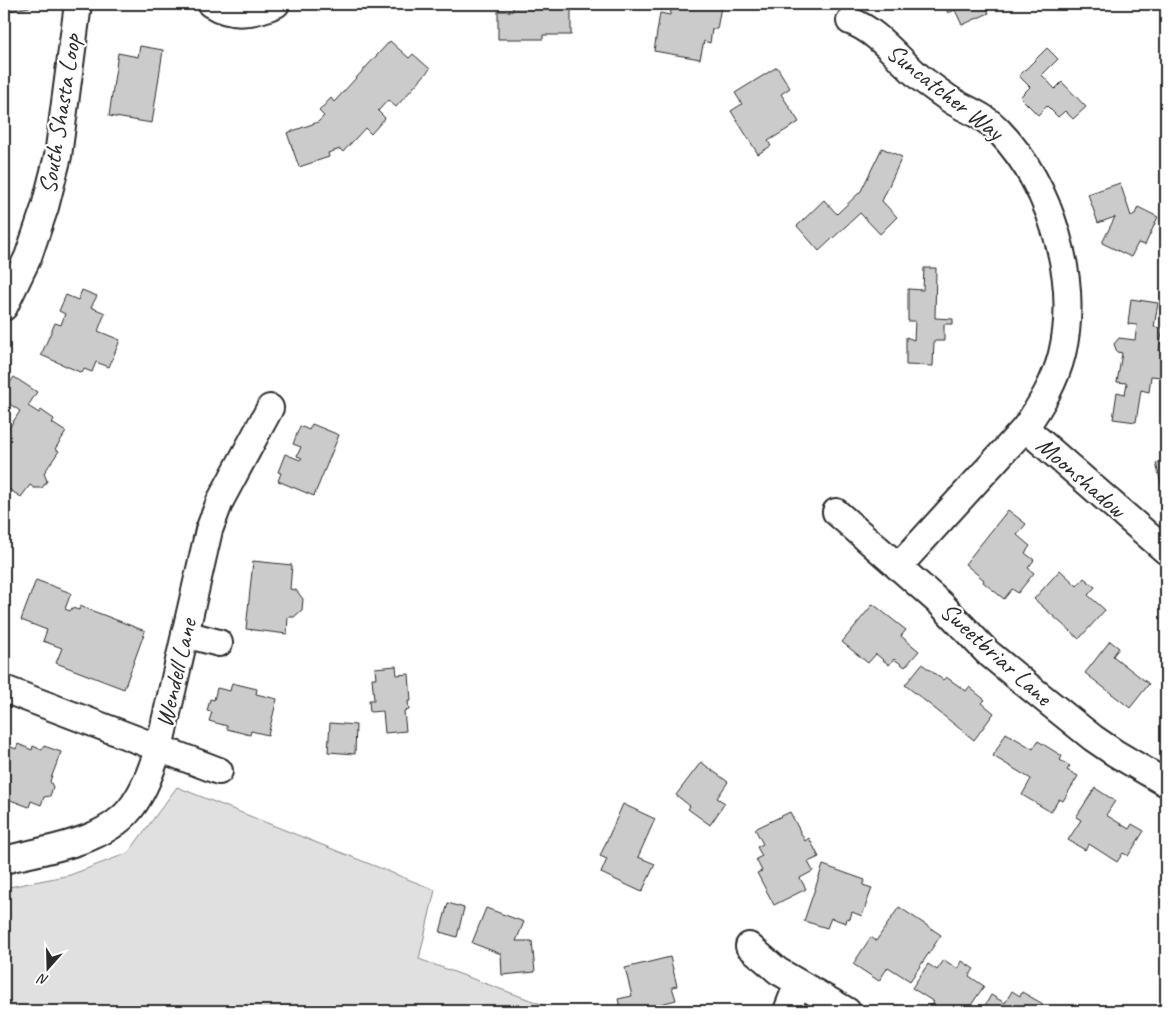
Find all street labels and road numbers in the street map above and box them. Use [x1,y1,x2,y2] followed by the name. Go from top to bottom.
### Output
[32,30,89,196] street label: South Shasta Loop
[880,36,1012,149] street label: Suncatcher Way
[1030,429,1134,526] street label: Moonshadow
[933,595,1060,714] street label: Sweetbriar Lane
[148,614,204,730] street label: Wendell Lane

